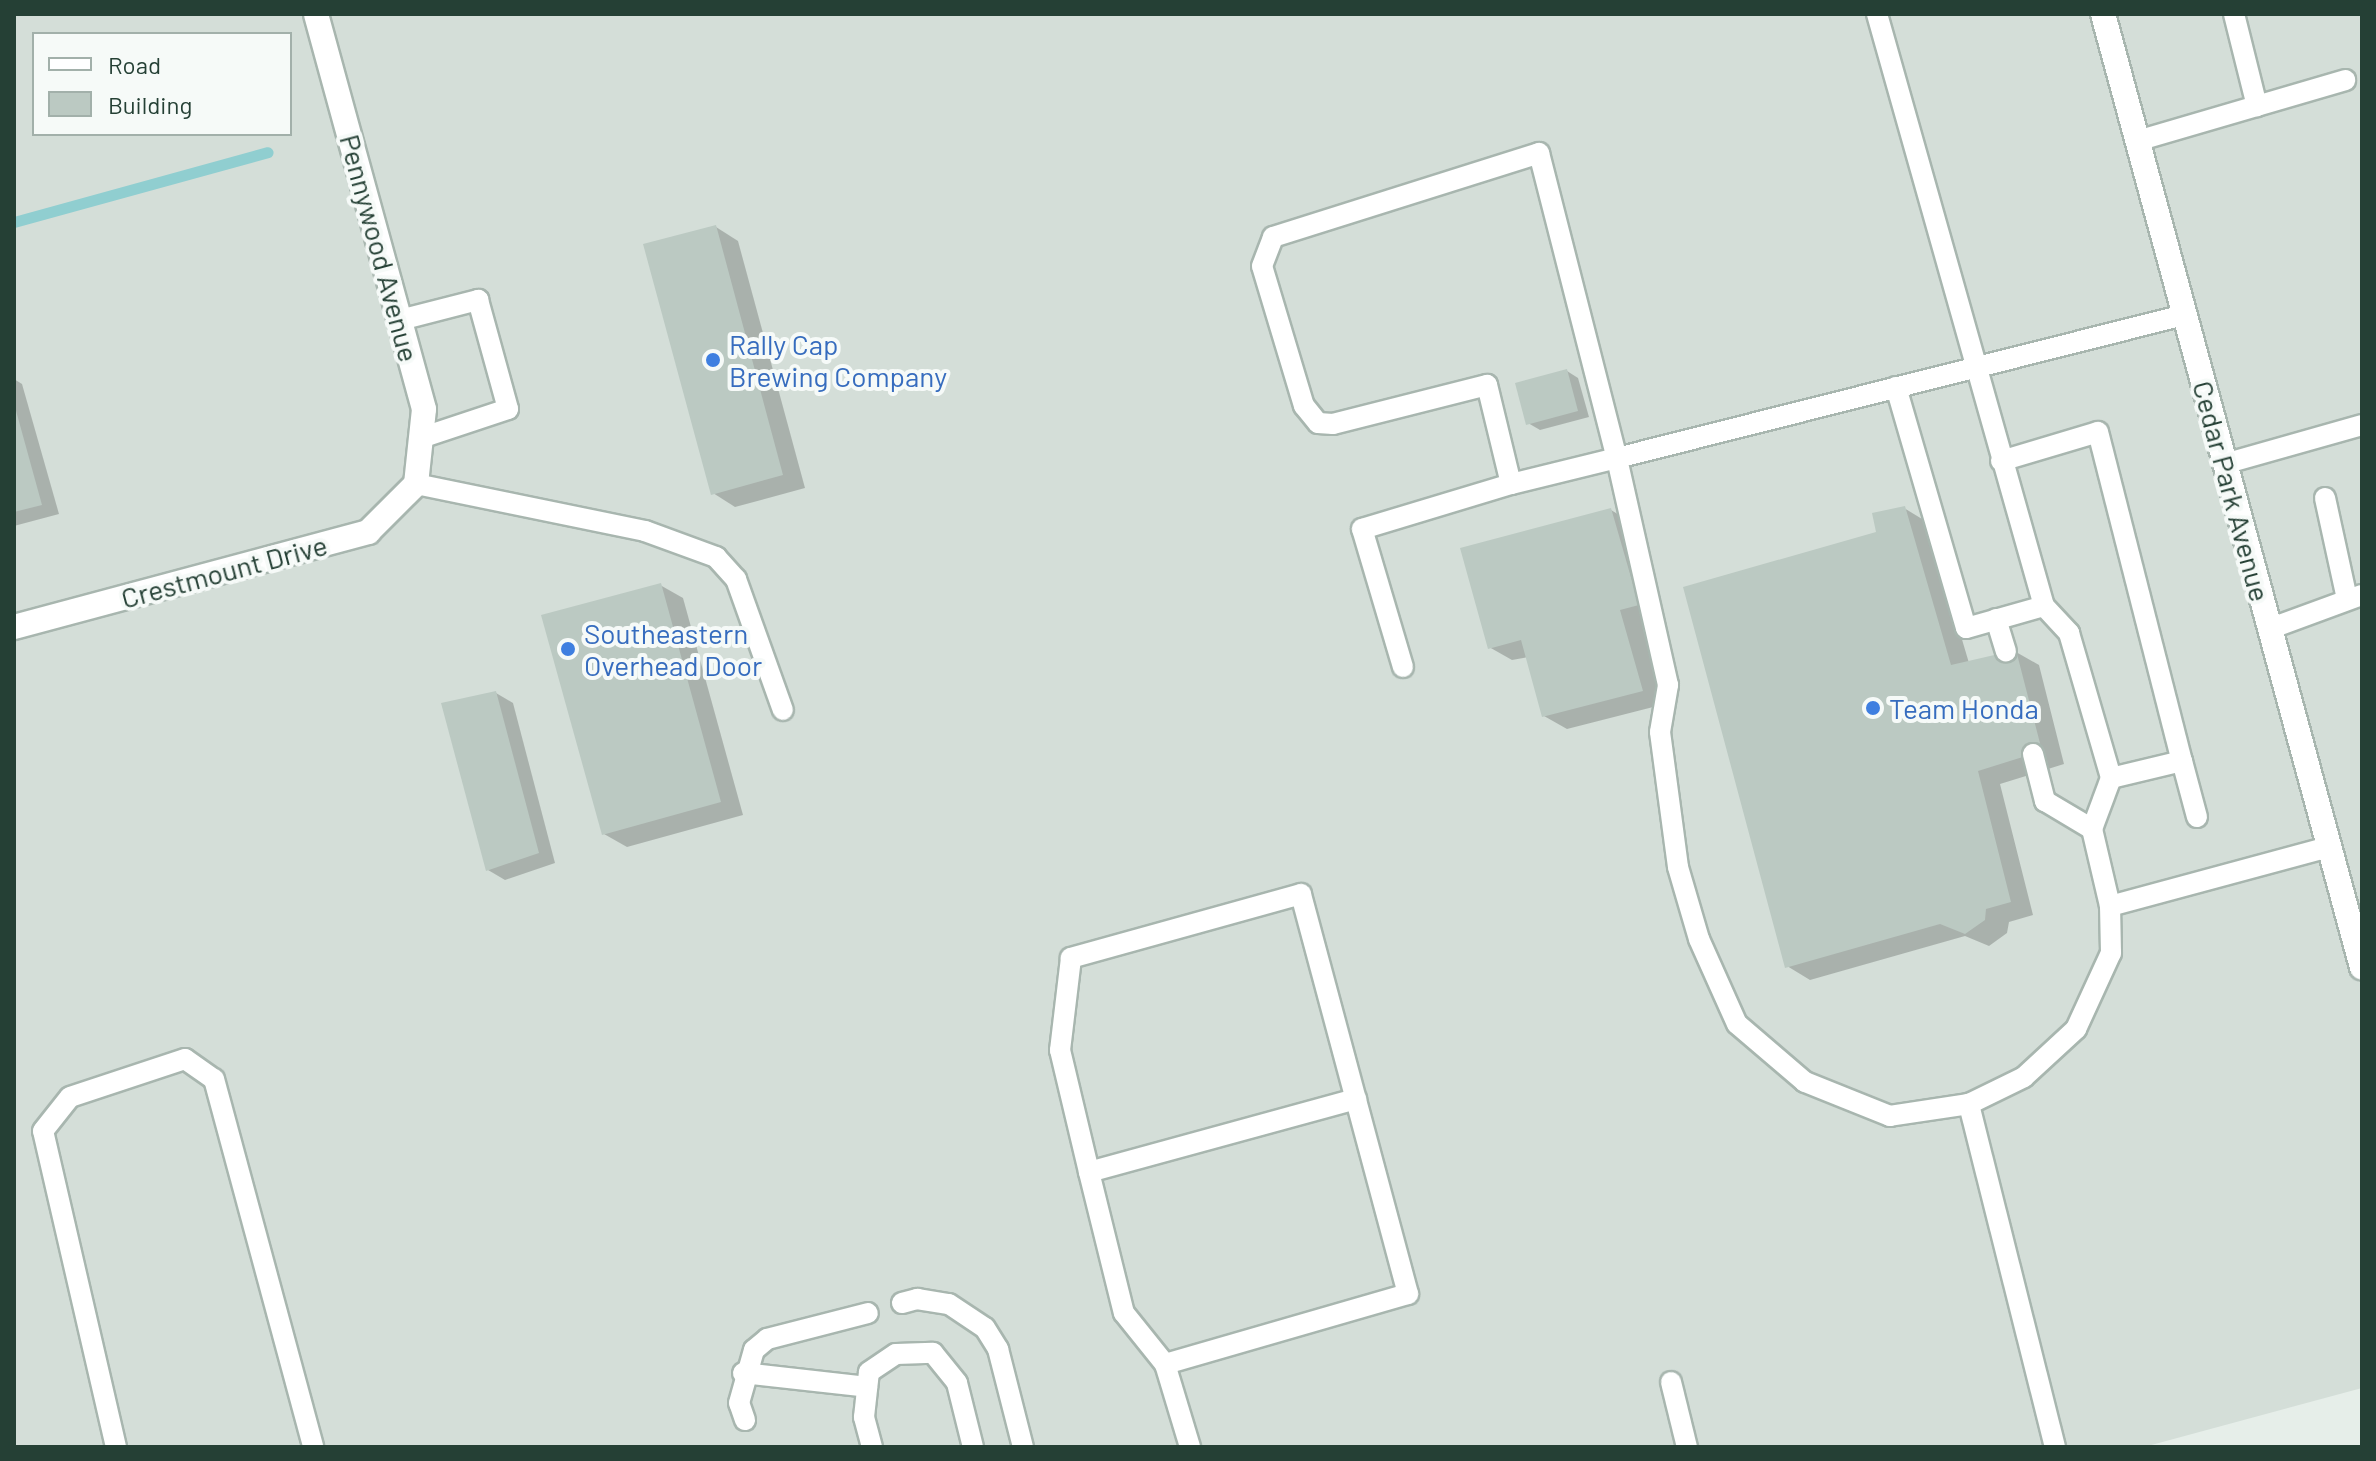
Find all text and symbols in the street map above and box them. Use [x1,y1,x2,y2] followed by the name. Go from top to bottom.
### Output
[32,32,292,136] legend
[108,50,161,79] text: Road
[108,90,192,119] text: Building
[333,131,427,365] street label: Pennywood Avenue
[729,327,947,393] place label: Rally Cap Brewing Company
[704,351,722,369] marker: Rally Cap Brewing Company
[2186,377,2278,605] street label: Cedar Park Avenue
[117,527,331,615] street label: Crestmount Drive
[584,616,762,682] place label: Southeastern Overhead Door
[559,640,577,658] marker: Southeastern Overhead Door
[1889,691,2039,725] place label: Team Honda
[1864,699,1882,717] marker: Team Honda

